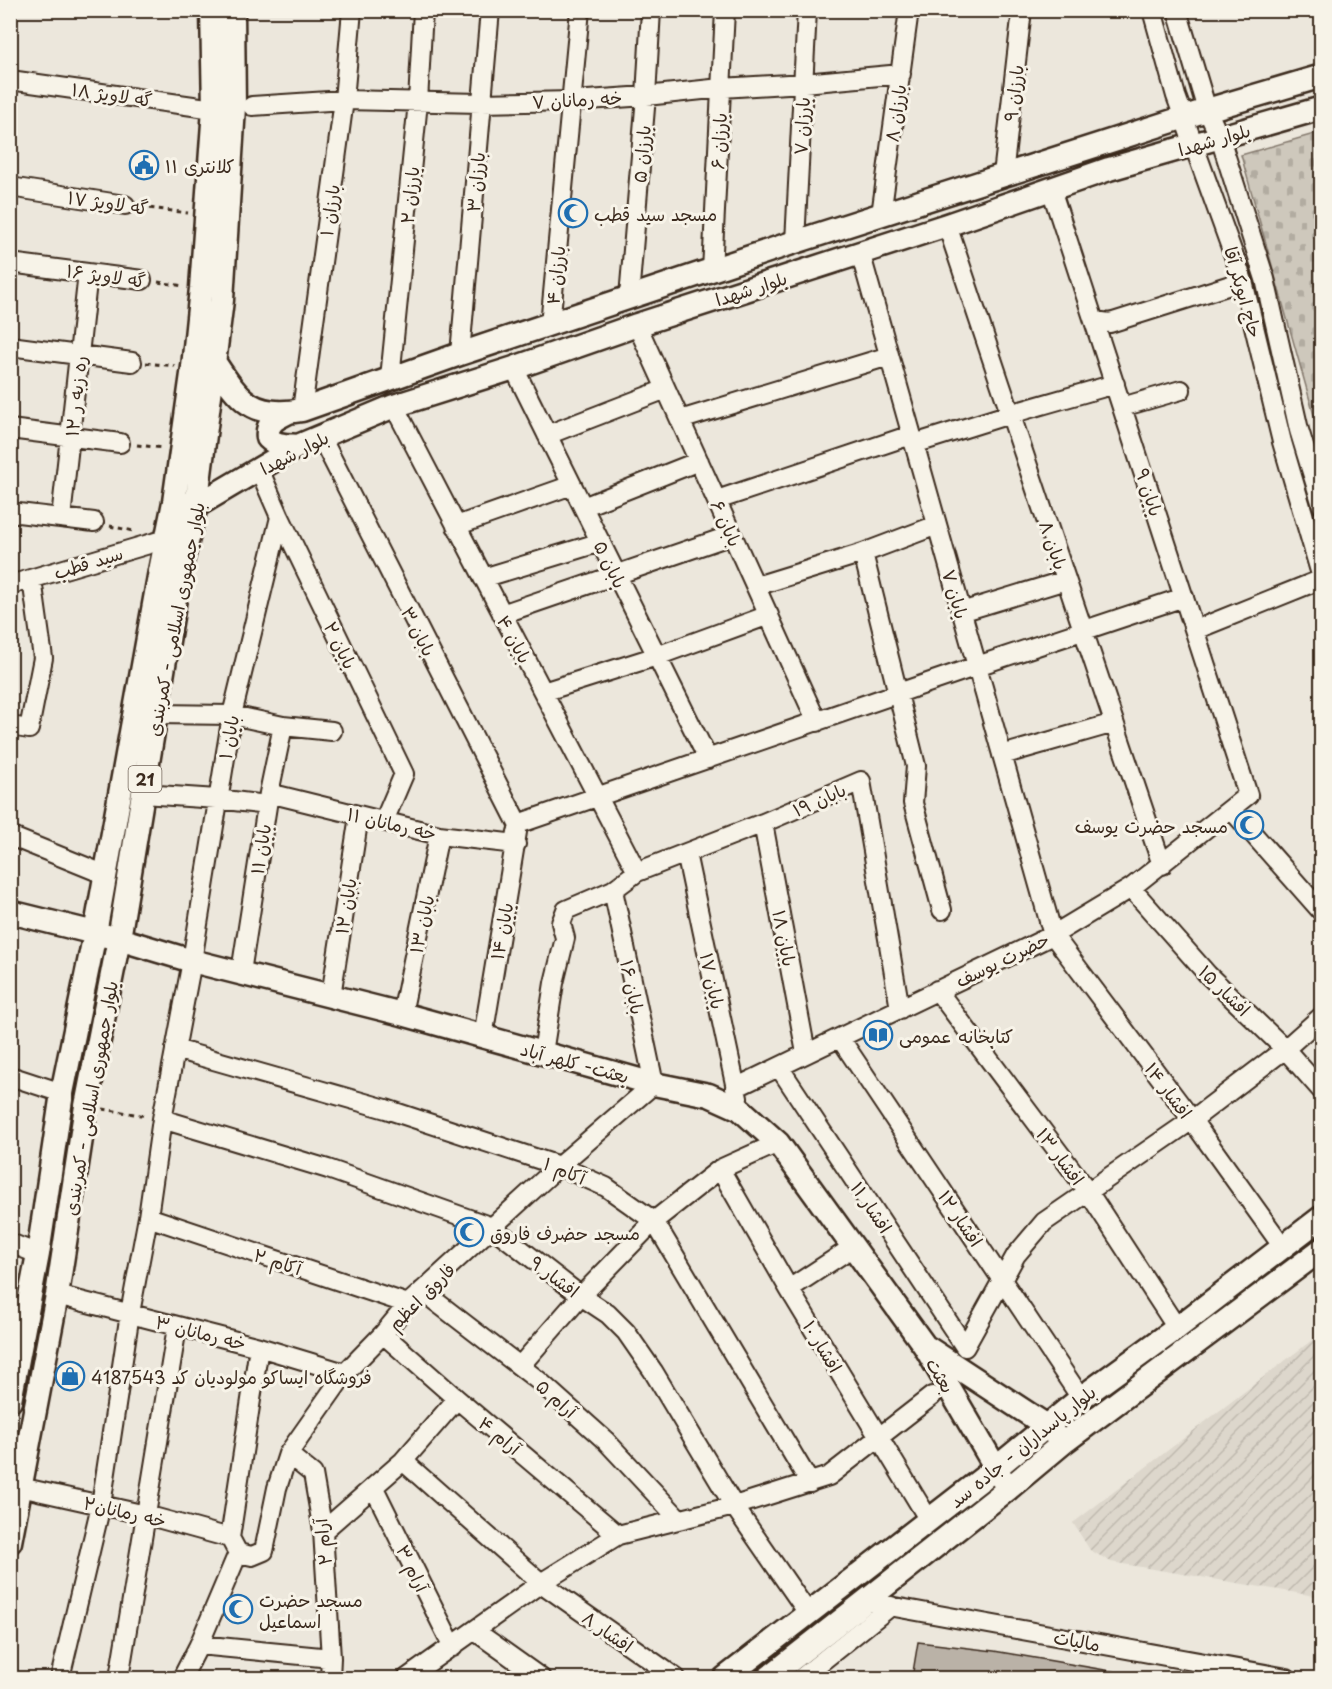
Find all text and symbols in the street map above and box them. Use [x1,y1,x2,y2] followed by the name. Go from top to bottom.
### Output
[996,63,1030,123] street label: بارزان ۹
[70,75,154,113] street label: گه لاویژ ۱۸
[878,82,912,144] street label: بارزان ۸
[531,83,623,115] street label: خه رمانان ۷
[786,96,816,156] street label: بارزان ۷
[703,112,733,170] street label: بارزان ۶
[1175,116,1253,162] street label: بلوار شهدا
[625,124,657,184] street label: بارزان ۵
[128,149,160,181] public building icon: کلانتری ۱۱
[459,151,491,213] street label: بارزان ۳
[165,152,235,179] place label: کلانتری ۱۱
[393,165,425,225] street label: بارزان ۲
[312,182,346,238] street label: بارزان ۱
[66,183,150,221] street label: گه لاویژ ۱۷
[557,197,589,229] mosque icon: مسجد سید قطب
[594,200,717,227] place label: مسجد سید قطب
[1218,243,1270,341] street label: حاج ابوبکر آقا
[538,244,572,306] street label: بارزان ۴
[65,256,147,294] street label: ۱۶ گه لاویژ
[712,264,790,312] street label: بلوار شهدا
[57,354,93,438] street label: ره زبه ر ۱۲
[255,423,333,481] street label: بلوار شهدا
[1130,464,1170,520] street label: بابان ۹
[705,495,749,551] street label: بابان ۶
[139,500,211,738] street label: بلوار جمهوری اسلامی - کمربندی
[1033,517,1075,573] street label: بابان ۸
[588,535,634,593] street label: بابان ۵
[50,539,126,585] street label: سید قطب
[936,566,976,622] street label: بابان ۷
[395,601,443,661] street label: بابان ۳
[491,610,539,668] street label: بابان ۴
[318,617,364,673] street label: بابان ۲
[211,713,245,761] street label: بابان ۱
[128,766,162,792] road number: 21
[788,775,850,823] street label: بابان ۱۹
[345,800,439,846] street label: خه رمانان ۱۱
[1233,809,1265,841] mosque icon: مسجد حضرت یوسف
[1075,812,1228,839] place label: مسجد حضرت یوسف
[243,822,277,876] street label: بابان ۱۱
[327,876,363,936] street label: بابان ۱۲
[402,892,440,956] street label: بابان ۱۳
[483,900,519,962] street label: بابان ۱۴
[766,907,804,969] street label: بابان ۱۸
[951,925,1053,993] street label: حضرت یوسف
[694,950,732,1012] street label: بابان ۱۷
[614,957,652,1017] street label: بابان ۱۶
[1193,958,1257,1022] street label: افشار ۱۵
[56,978,124,1218] street label: بلوار جمهوری اسلامی - کمربندی
[862,1019,894,1051] library icon: کتابخانه عمومی
[899,1022,1014,1049] place label: کتابخانه عمومی
[518,1035,632,1089] street label: بعثت- کلهر آباد
[1139,1056,1199,1124] street label: افشار ۱۴
[1030,1122,1092,1190] street label: افشار ۱۳
[539,1149,592,1193] street label: آکام ۱
[845,1176,899,1238] street label: افشار ۱۱
[932,1184,990,1252] street label: افشار ۱۲
[453,1216,485,1248] mosque icon: مسجد حضرف فاروق
[490,1219,640,1246] place label: مسجد حضرف فاروق
[250,1241,307,1284] street label: آکام ۲
[525,1248,585,1304] street label: افشار ۹
[381,1256,462,1337] street label: فاروق اعظم
[153,1308,249,1356] street label: خه رمانان ۳
[797,1315,849,1377] street label: افشار ۱۰
[920,1352,962,1398] street label: بعثت
[54,1360,86,1392] shop icon: فروشگاە ایساکو مولودیان کد 4187543
[91,1363,372,1390] place label: فروشگاە ایساکو مولودیان کد 4187543
[529,1372,585,1426] street label: آرام ۵
[943,1378,1101,1514] street label: بلوار پاسداران - جاده سد
[472,1409,528,1463] street label: آرام ۴
[81,1488,169,1534] street label: خه رمانان۲
[306,1516,340,1567] street label: آرام ۲
[388,1540,437,1598] street label: آرام ۳
[259,1586,363,1634] place label: مسجد حضرت اسماعیل
[222,1593,254,1625] mosque icon: مسجد حضرت اسماعیل
[577,1604,639,1658] street label: افشار ۸
[1052,1623,1102,1657] street label: مالیات

